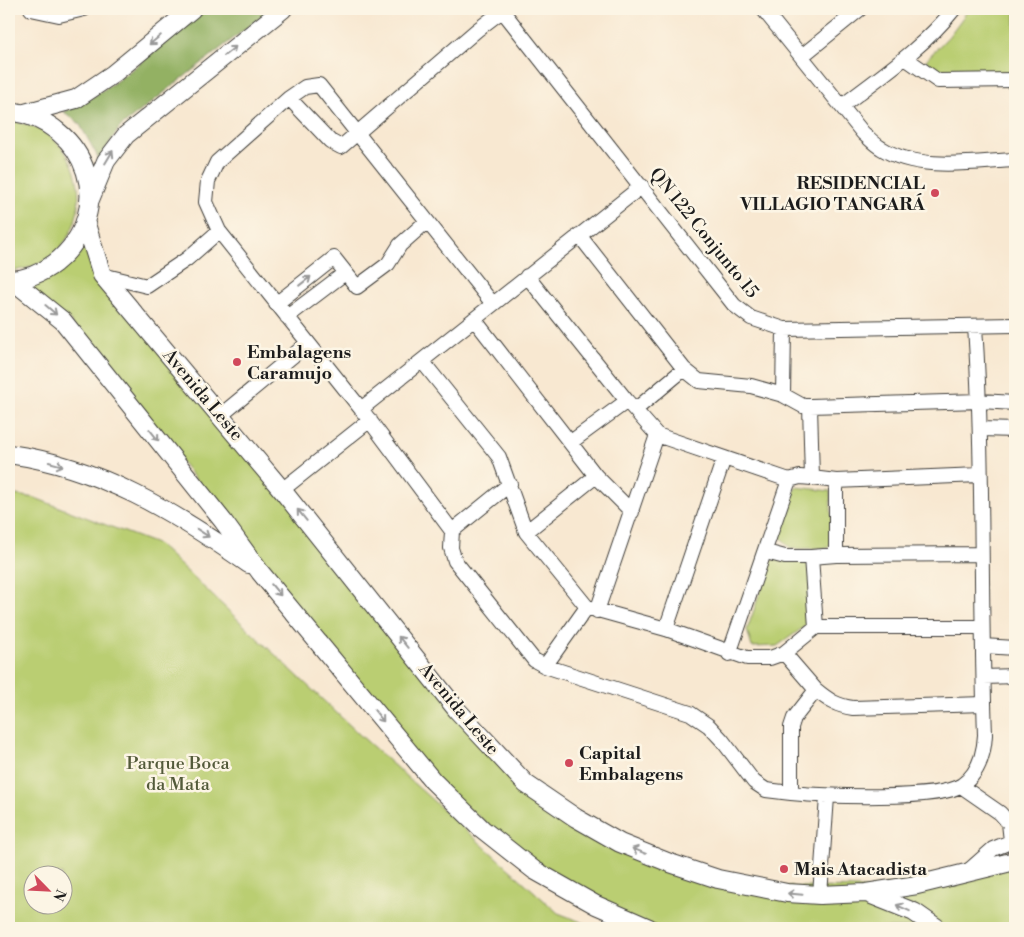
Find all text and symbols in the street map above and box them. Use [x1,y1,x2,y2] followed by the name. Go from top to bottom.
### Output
[149,34,162,45] one-way arrow
[223,45,236,56] one-way arrow
[104,151,114,165] one-way arrow
[644,163,764,303] street label: QN 122 Conjunto 15
[739,172,926,216] place label: RESIDENCIAL VILLAGIO TANGARÁ
[929,187,941,199] marker: RESIDENCIAL VILLAGIO TANGARÁ
[298,276,311,287] one-way arrow
[44,304,57,315] one-way arrow
[247,341,352,385] place label: Embalagens Caramujo
[157,343,248,446] street label: Avenida Leste
[231,356,243,368] marker: Embalagens Caramujo
[149,428,160,441] one-way arrow
[48,460,64,469] one-way arrow
[296,509,307,522] one-way arrow
[195,528,209,538] one-way arrow
[270,584,281,597] one-way arrow
[397,636,408,649] one-way arrow
[413,657,504,760] street label: Avenida Leste
[373,709,384,722] one-way arrow
[579,742,684,786] place label: Capital Embalagens
[126,752,231,796] park label: Parque Boca da Mata
[563,757,575,769] marker: Capital Embalagens
[632,846,647,855] one-way arrow
[794,858,927,881] place label: Mais Atacadista
[778,863,790,875] marker: Mais Atacadista
[22,864,72,914] north arrow
[48,886,69,904] text: N
[788,889,804,898] one-way arrow
[896,902,911,912] one-way arrow

